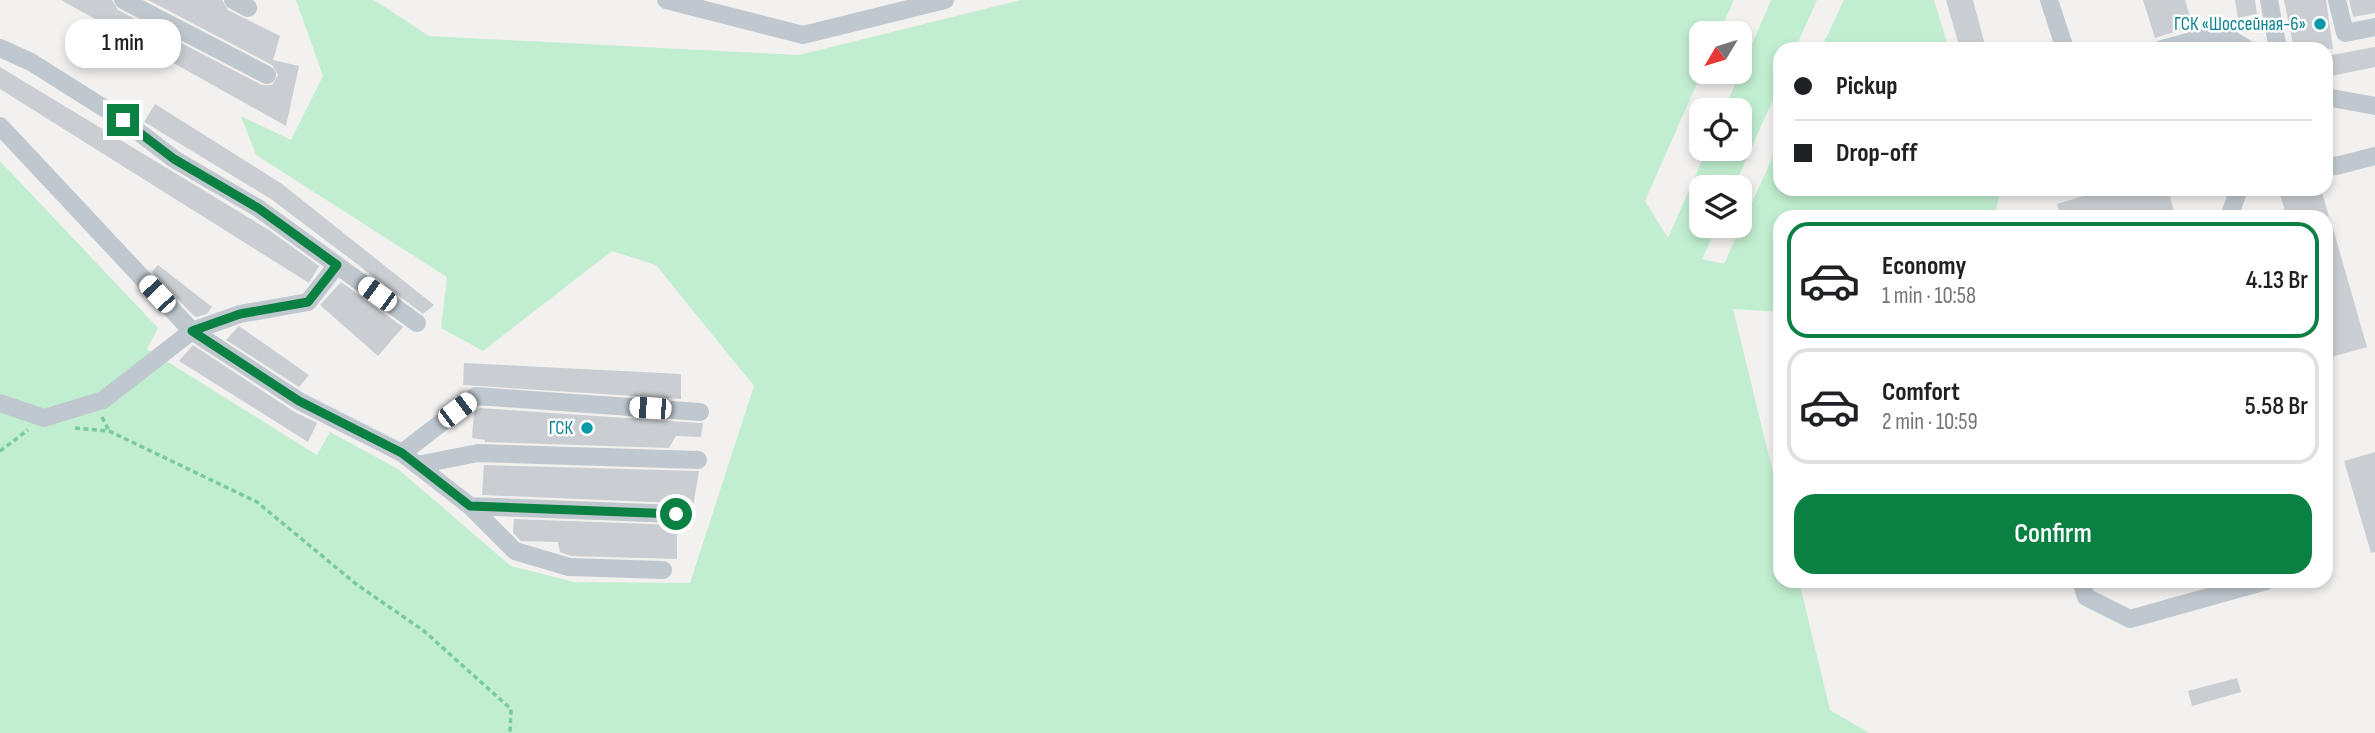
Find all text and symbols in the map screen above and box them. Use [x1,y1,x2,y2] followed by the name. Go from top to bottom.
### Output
[2174,13,2306,36] place label: ГСК «Шоссейная-6»
[2312,16,2328,32] marker: ГСК «Шоссейная-6»
[65,18,181,68] callout: 1 min
[1689,21,1752,84] north arrow
[1689,21,1752,238] map controls
[102,29,144,57] text: 1 min
[1836,71,1898,102] text: Pickup
[1689,98,1752,161] button: locate
[107,104,139,136] route end
[1836,138,1917,169] text: Drop-off
[1689,175,1752,238] button: layers
[1798,249,1861,312] icon: car
[1882,251,1966,282] text: Economy
[2246,265,2308,296] text: 4.13 Br
[135,271,180,317] car
[354,273,401,315] car
[1882,282,1976,310] text: 1 min · 10:58
[1798,375,1861,438] icon: car
[1882,377,1960,408] text: Comfort
[434,389,481,431] car
[2245,391,2308,422] text: 5.58 Br
[629,396,672,420] car
[1882,408,1978,436] text: 2 min · 10:59
[549,417,573,440] place label: ГСК
[579,420,595,436] marker: ГСК
[1794,494,2312,574] button: Confirm
[660,498,692,530] route start

